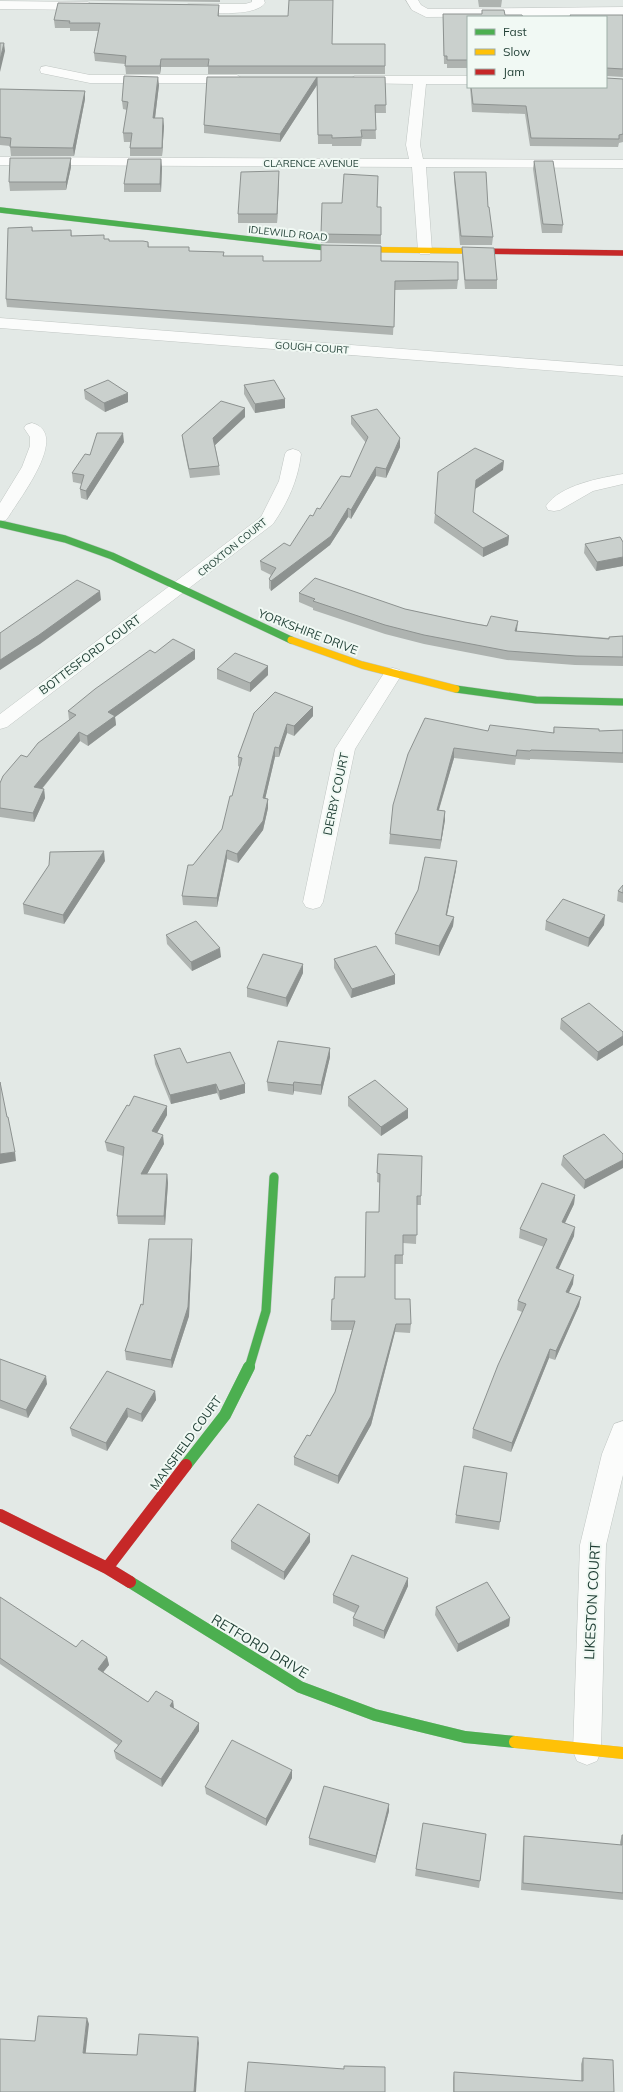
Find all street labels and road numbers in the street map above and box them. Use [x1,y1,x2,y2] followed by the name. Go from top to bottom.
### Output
[263,157,359,170] street label: CLARENCE AVENUE
[248,223,328,244] street label: IDLEWILD ROAD
[274,338,349,357] street label: GOUGH COURT
[195,515,270,579] street label: CROXTON COURT
[255,605,360,657] street label: YORKSHIRE DRIVE
[36,611,144,698] street label: BOTTESFORD COURT
[319,751,352,837] street label: DERBY COURT
[146,1392,225,1493] street label: MANSFIELD COURT
[580,1541,604,1660] street label: LIKESTON COURT
[208,1610,312,1682] street label: RETFORD DRIVE

